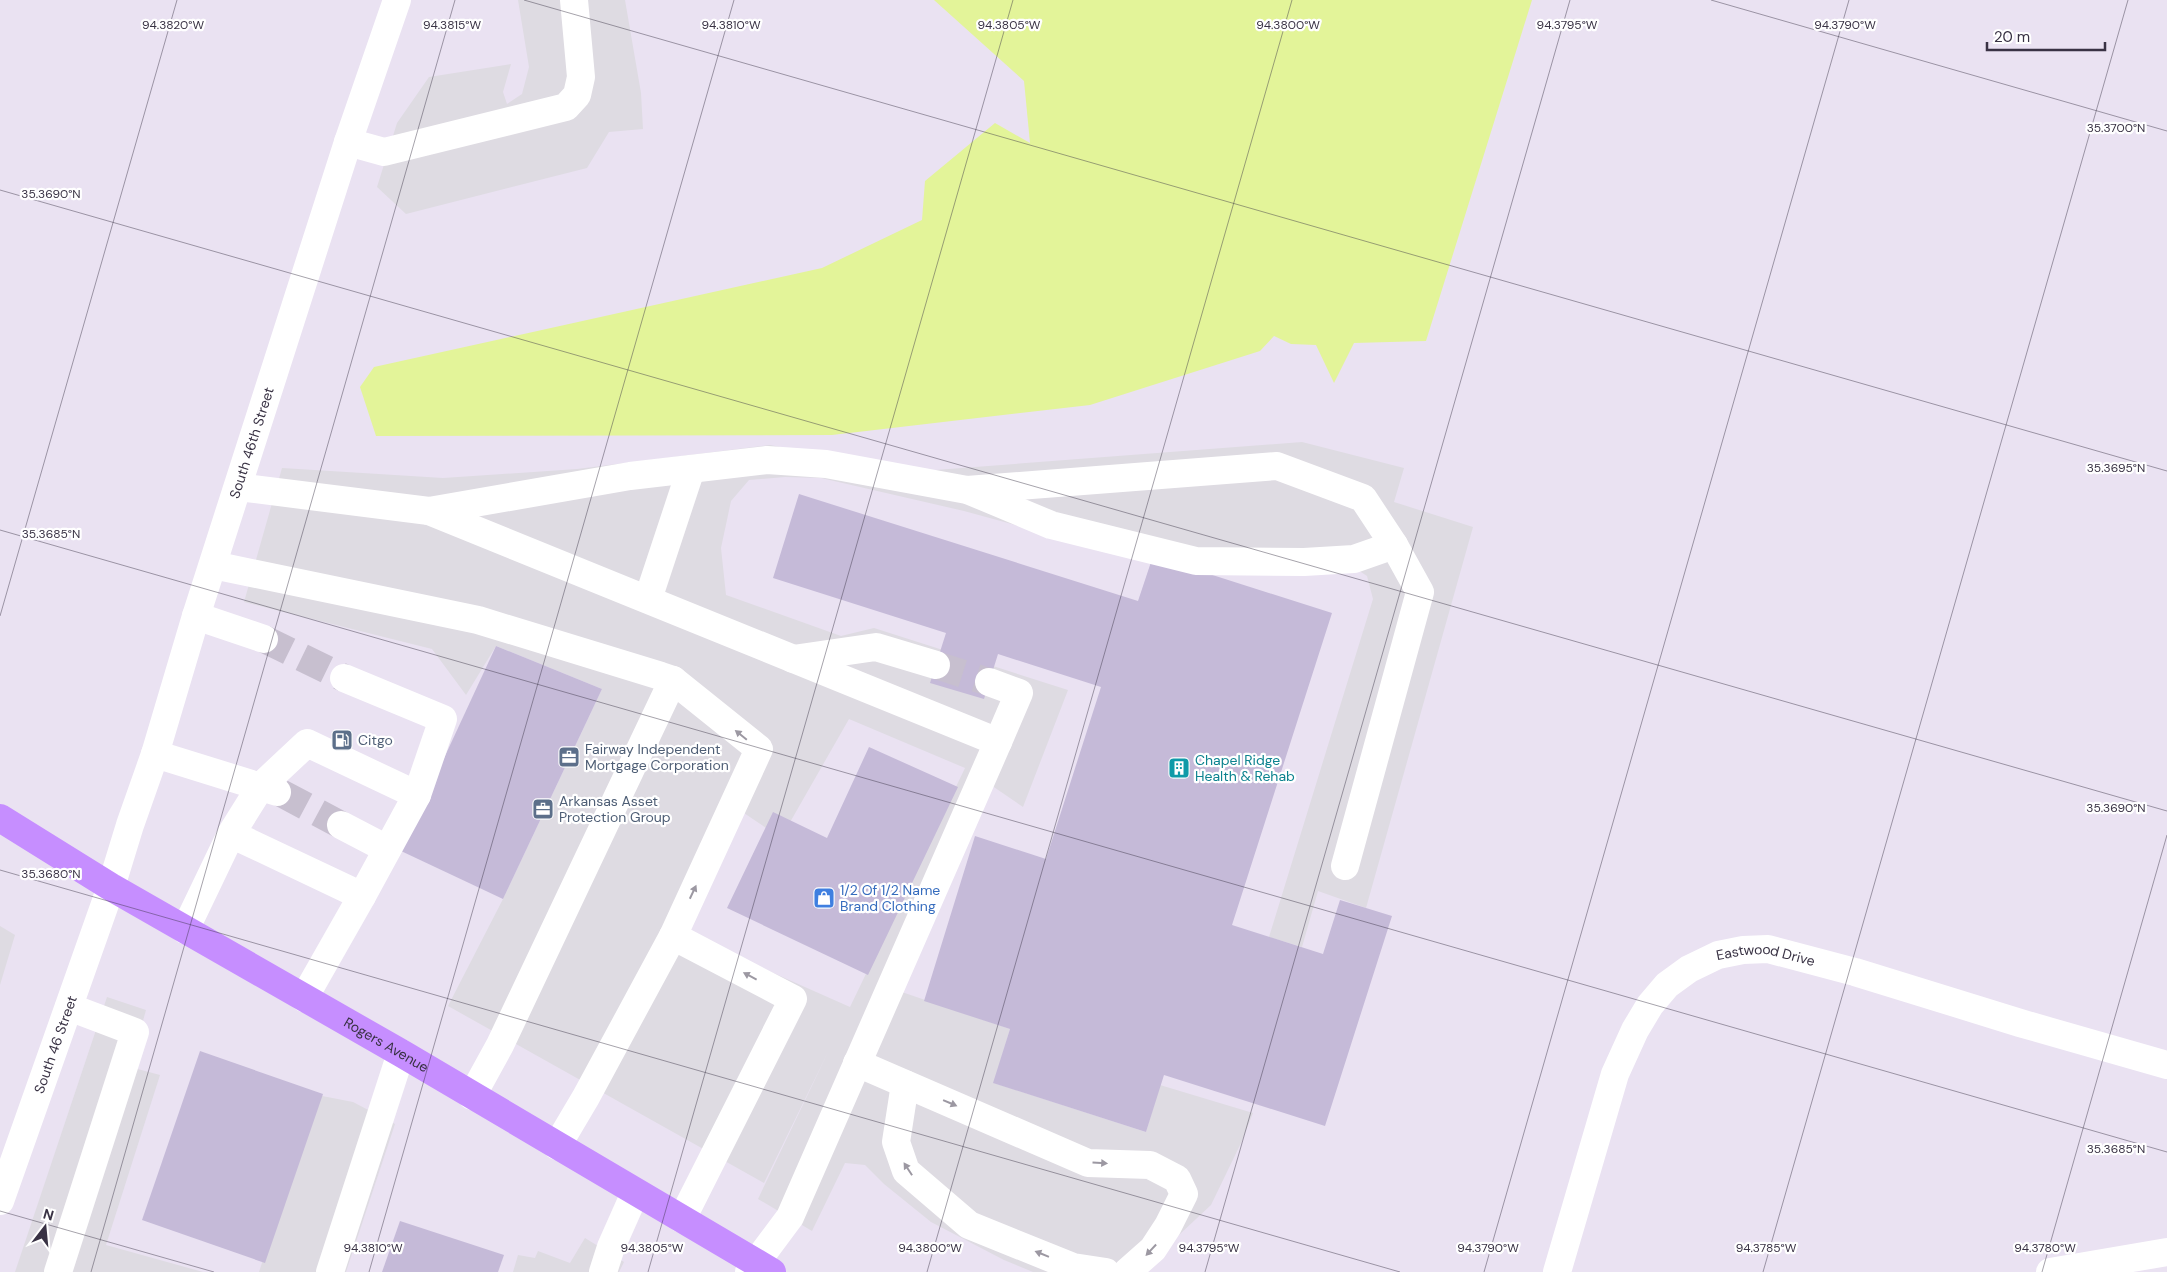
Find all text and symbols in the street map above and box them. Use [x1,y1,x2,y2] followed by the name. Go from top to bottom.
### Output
[142,17,204,33] text: 94.3820°W
[423,17,481,33] text: 94.3815°W
[701,17,761,33] text: 94.3810°W
[978,17,1041,33] text: 94.3805°W
[1256,17,1320,33] text: 94.3800°W
[1537,17,1598,33] text: 94.3795°W
[1814,17,1876,33] text: 94.3790°W
[1987,20,2104,52] scale bar
[1994,27,2030,47] text: 20 m
[2087,120,2145,136] text: 35.3700°N
[21,186,81,202] text: 35.3690°N
[225,385,278,501] street label: South 46th Street
[2087,460,2145,476] text: 35.3695°N
[22,526,80,542] text: 35.3685°N
[330,728,354,752] fuel station icon: Citgo
[735,729,748,740] one-way arrow
[358,731,393,749] place label: Citgo
[585,740,729,774] place label: Fairway Independent Mortgage Corporation
[557,745,581,769] office icon: Fairway Independent Mortgage Corporation
[1195,751,1295,785] place label: Chapel Ridge Health & Rehab
[1167,756,1191,780] building icon: Chapel Ridge Health & Rehab
[559,792,671,826] place label: Arkansas Asset Protection Group
[531,797,555,821] office icon: Arkansas Asset Protection Group
[2086,800,2146,816] text: 35.3690°N
[21,866,81,882] text: 35.3680°N
[840,881,940,915] place label: 1/2 Of 1/2 Name Brand Clothing
[690,885,698,899] one-way arrow
[812,886,836,910] shop icon: 1/2 Of 1/2 Name Brand Clothing
[1715,940,1817,970] street label: Eastwood Drive
[742,972,757,980] one-way arrow
[30,993,81,1096] street label: South 46 Street
[341,1013,432,1076] street label: Rogers Avenue
[943,1100,957,1108] one-way arrow
[2087,1141,2145,1157] text: 35.3685°N
[1092,1160,1108,1168] one-way arrow
[903,1162,912,1176] one-way arrow
[20,1202,70,1252] north arrow
[41,1204,56,1225] text: N
[343,1240,403,1256] text: 94.3810°W
[621,1240,684,1256] text: 94.3805°W
[898,1240,962,1256] text: 94.3800°W
[1179,1240,1240,1256] text: 94.3795°W
[1457,1240,1519,1256] text: 94.3790°W
[1736,1240,1797,1256] text: 94.3785°W
[2014,1240,2076,1256] text: 94.3780°W
[1145,1244,1156,1257] one-way arrow
[1035,1250,1049,1258] one-way arrow

